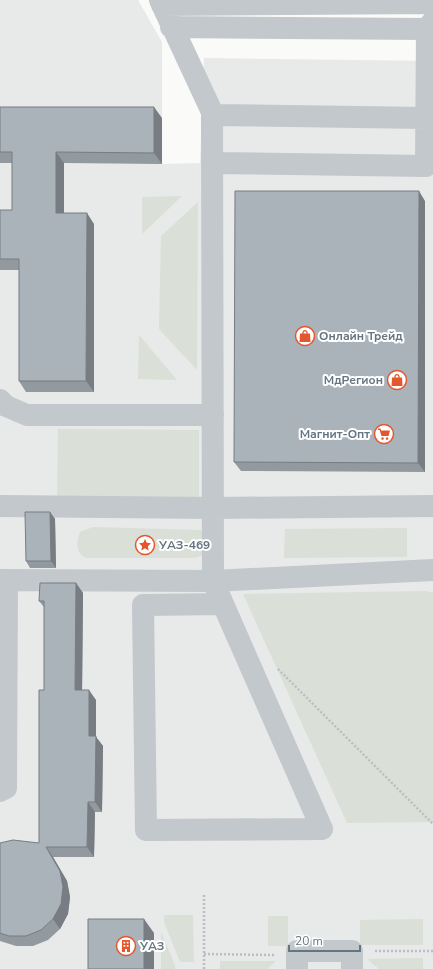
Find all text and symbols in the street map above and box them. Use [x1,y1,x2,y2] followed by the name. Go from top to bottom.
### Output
[294,325,316,347] shop icon: Онлайн Трейд
[319,328,403,344] place label: Онлайн Трейд
[386,369,408,391] shop icon: МдРегион
[324,372,383,388] place label: МдРегион
[373,423,395,445] supermarket icon: Магнит-Опт
[300,426,370,442] place label: Магнит-Опт
[134,534,156,556] place icon: УАЗ-469
[158,537,210,553] place label: УАЗ-469
[289,927,360,953] scale bar
[295,933,323,949] text: 20 m
[115,935,137,957] building icon: УАЗ
[139,938,164,954] place label: УАЗ

